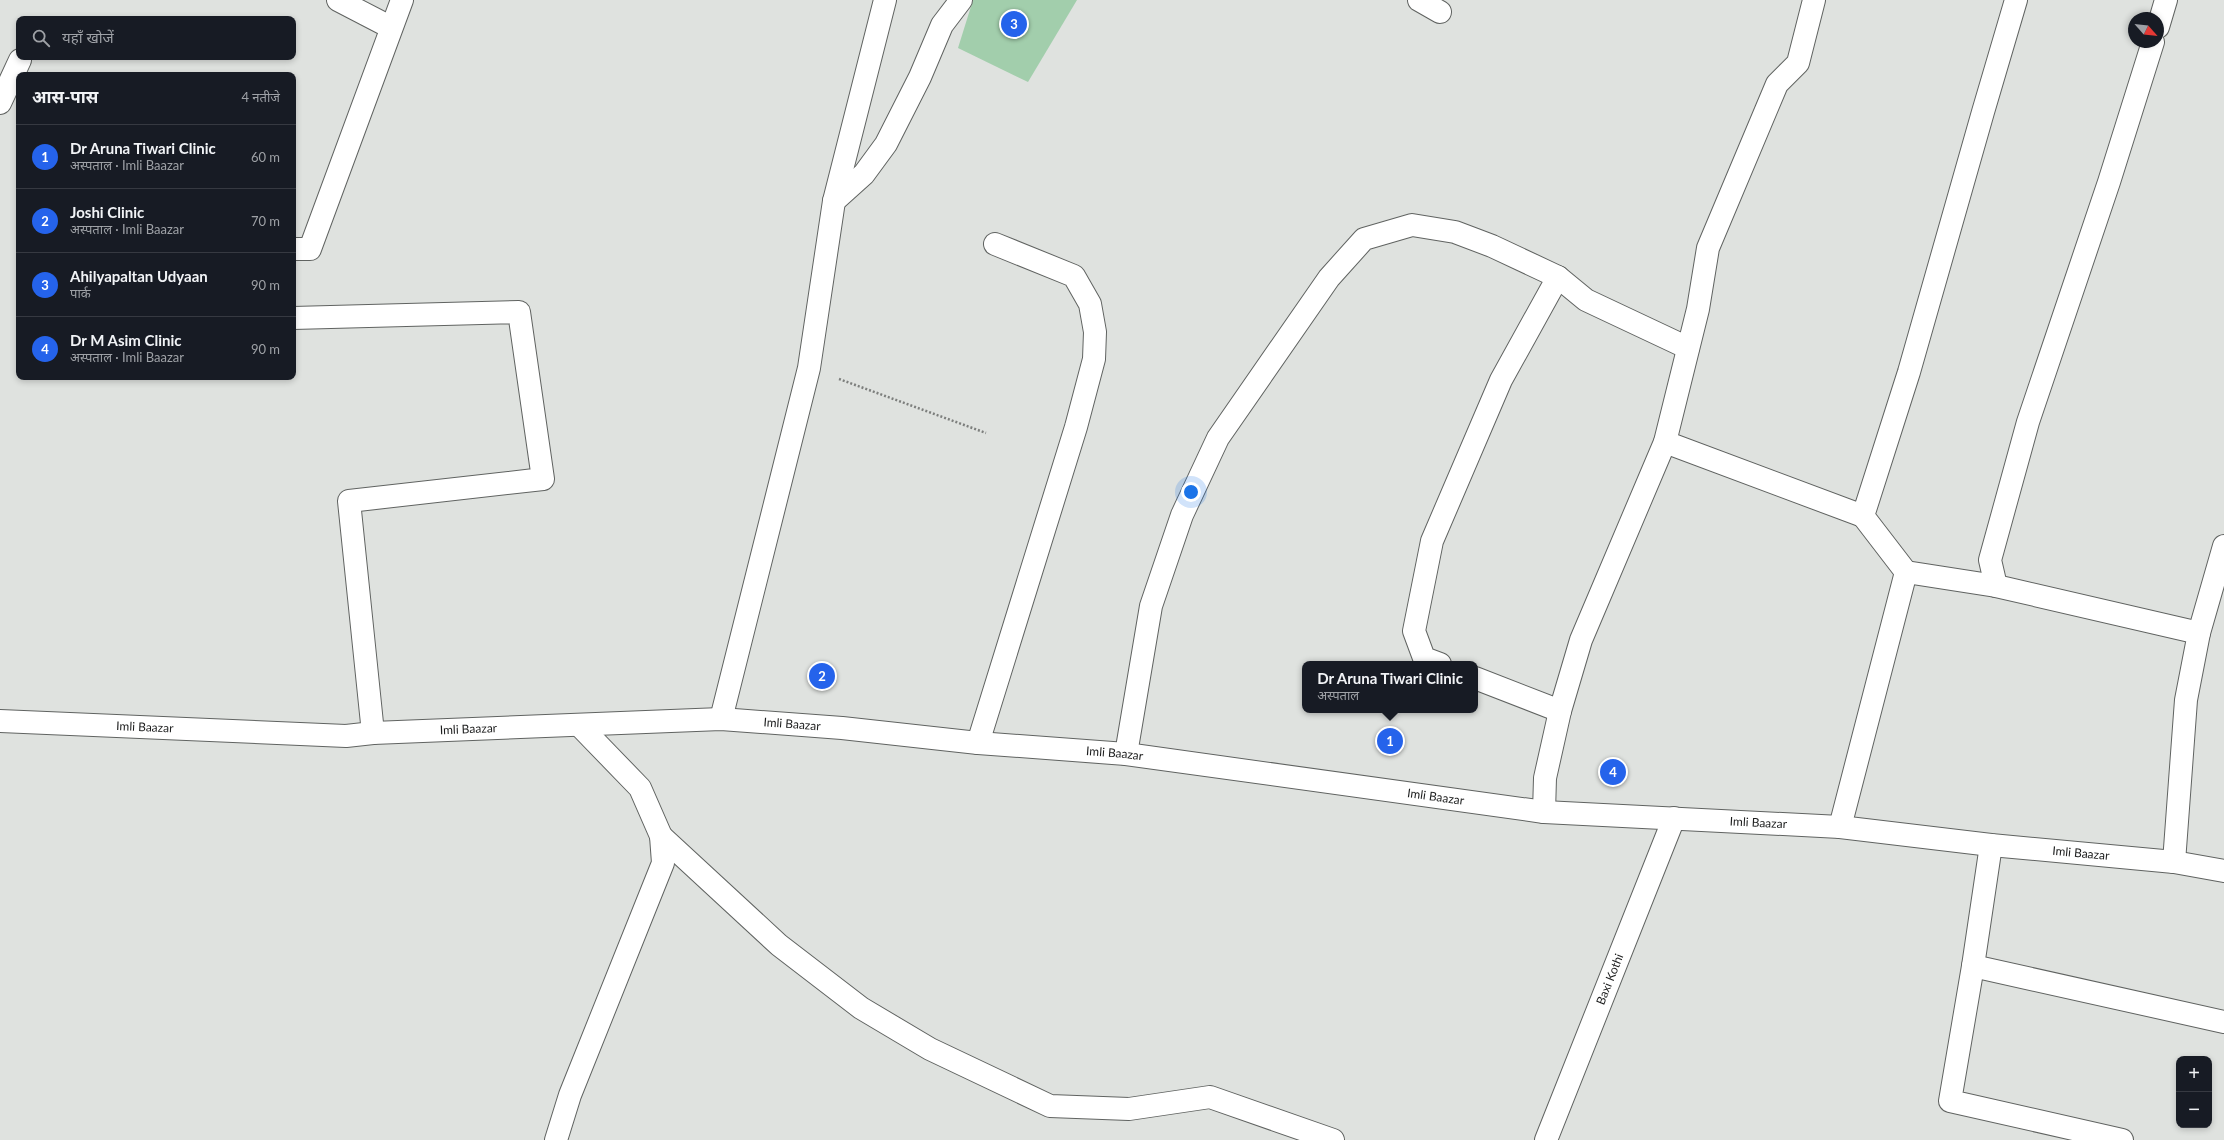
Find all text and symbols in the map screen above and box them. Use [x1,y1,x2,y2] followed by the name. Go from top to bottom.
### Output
[1001,9,1027,39] pin: 3
[2128,12,2164,48] north arrow
[16,16,296,60] search box
[30,27,52,49] icon: search
[62,28,114,46] text: यहाँ खोजें
[32,86,98,107] text: आस-पास
[241,89,280,105] text: 4 नतीजे
[70,139,216,157] text: Dr Aruna Tiwari Clinic
[41,149,49,165] text: 1
[251,149,280,165] text: 60 m
[70,157,184,173] text: अस्पताल · Imli Baazar
[70,203,144,221] text: Joshi Clinic
[41,213,49,229] text: 2
[251,213,280,229] text: 70 m
[70,221,184,237] text: अस्पताल · Imli Baazar
[70,267,208,285] text: Ahilyapaltan Udyaan
[41,277,49,293] text: 3
[251,277,280,293] text: 90 m
[70,285,91,301] text: पार्क
[70,331,182,349] text: Dr M Asim Clinic
[41,341,49,357] text: 4
[251,341,280,357] text: 90 m
[70,349,184,365] text: अस्पताल · Imli Baazar
[1181,482,1201,502] your location
[809,661,835,691] pin: 2
[1302,661,1478,713] popup
[1317,669,1463,687] text: Dr Aruna Tiwari Clinic
[1317,687,1359,703] text: अस्पताल
[763,714,822,733] street label: Imli Baazar
[116,718,174,736] street label: Imli Baazar
[439,720,498,737] street label: Imli Baazar
[1377,726,1403,756] pin: 1
[1086,743,1145,763] street label: Imli Baazar
[1600,757,1626,787] pin: 4
[1406,785,1466,808] street label: Imli Baazar
[1729,813,1788,831] street label: Imli Baazar
[2052,843,2111,863] street label: Imli Baazar
[1593,951,1626,1007] street label: Baxi Kothi
[2176,1056,2212,1128] map controls
[2176,1056,2212,1092] button: +
[2176,1092,2212,1128] button: −

